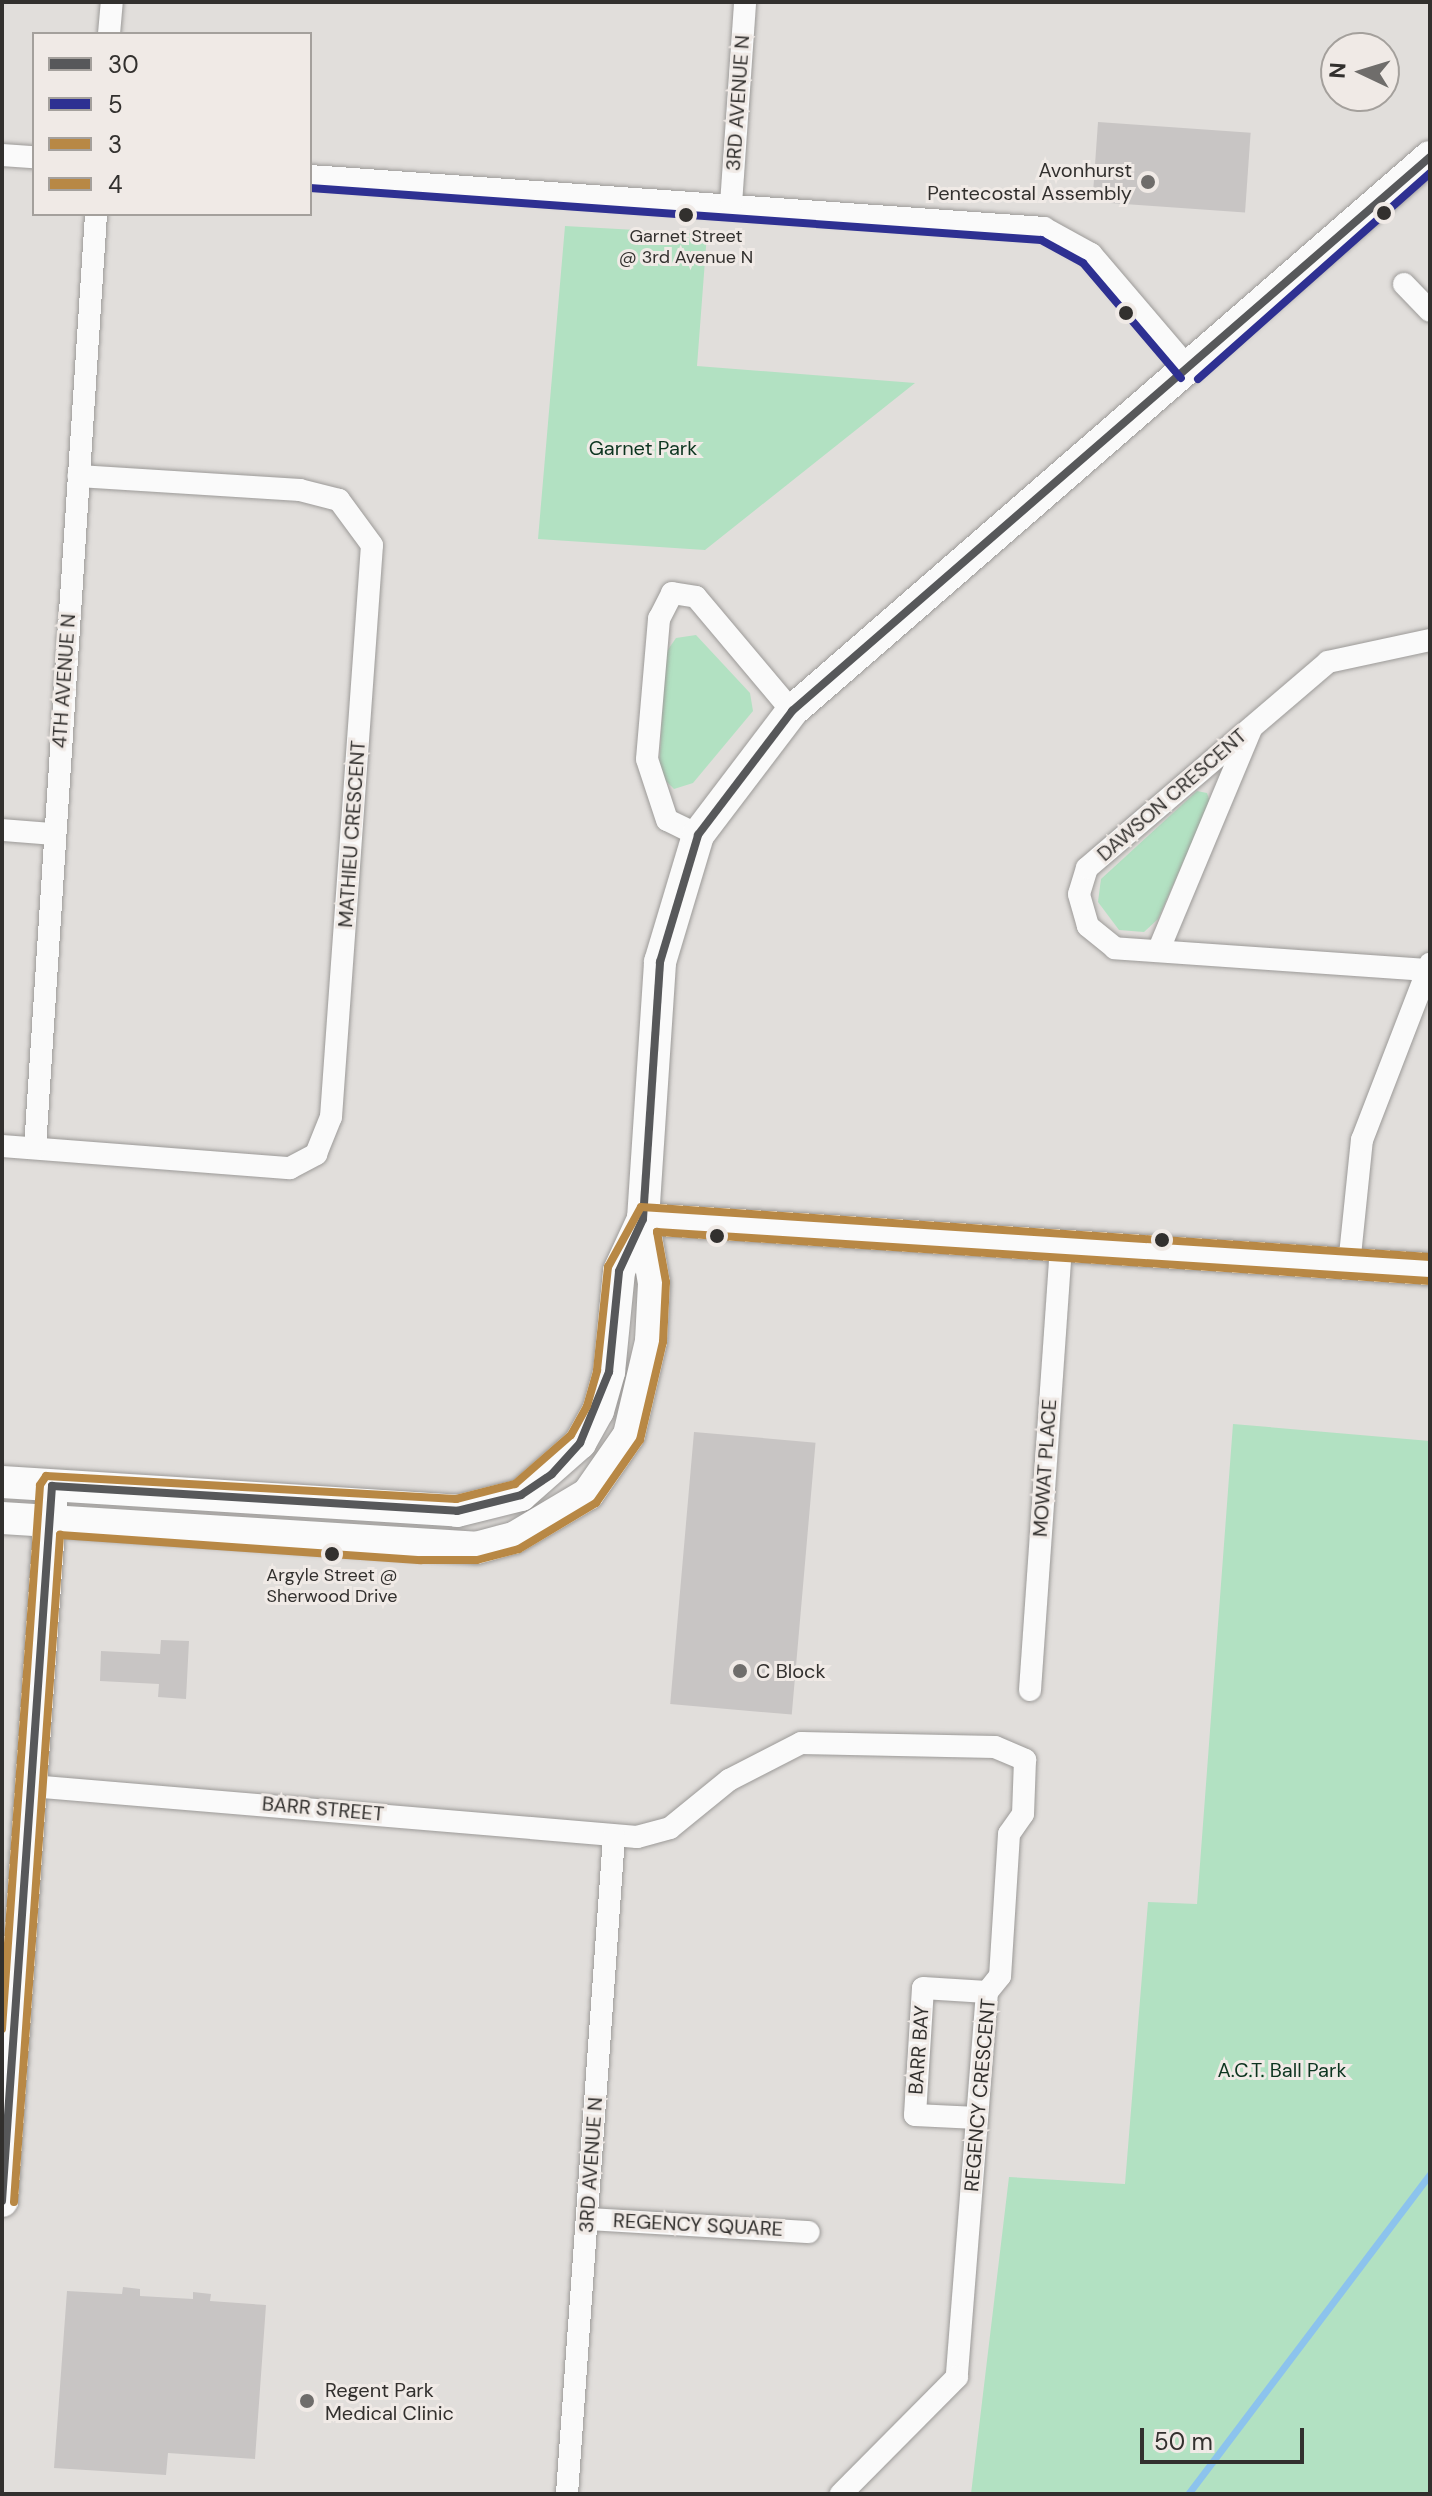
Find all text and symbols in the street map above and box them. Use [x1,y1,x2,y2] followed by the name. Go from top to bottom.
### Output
[32,32,312,216] legend
[1320,32,1400,112] north arrow
[721,34,755,172] street label: 3RD AVENUE N
[108,49,139,80] text: 30
[1323,61,1353,79] text: N
[108,89,123,120] text: 5
[108,129,122,160] text: 3
[927,158,1132,205] place label: Avonhurst Pentecostal Assembly
[108,169,123,200] text: 4
[1139,173,1157,191] marker: Avonhurst Pentecostal Assembly
[1376,205,1392,221] unlabelled marker
[678,207,694,223] marker: Garnet Street @ 3rd Avenue N
[619,226,753,268] place label: Garnet Street @ 3rd Avenue N
[1118,305,1134,321] unlabelled marker
[589,436,697,460] park label: Garnet Park
[47,613,81,749] street label: 4TH AVENUE N
[1093,724,1251,866] street label: DAWSON CRESCENT
[333,740,371,928] street label: MATHIEU CRESCENT
[709,1228,725,1244] unlabelled marker
[1154,1232,1170,1248] unlabelled marker
[1028,1398,1062,1538] street label: MOWAT PLACE
[324,1546,340,1562] marker: Argyle Street @ Sherwood Drive
[266,1565,398,1608] place label: Argyle Street @ Sherwood Drive
[756,1659,826,1683] place label: C Block
[731,1662,749,1680] marker: C Block
[261,1792,385,1826] street label: BARR STREET
[960,1997,1000,2193] street label: REGENCY CRESCENT
[904,2005,934,2095] street label: BARR BAY
[1218,2058,1346,2082] park label: A.C.T. Ball Park
[574,2096,608,2234] street label: 3RD AVENUE N
[612,2209,784,2241] street label: REGENCY SQUARE
[325,2378,454,2425] place label: Regent Park Medical Clinic
[296,2390,318,2412] marker: Regent Park Medical Clinic
[1144,2412,1308,2462] scale bar
[1154,2426,1213,2457] text: 50 m

